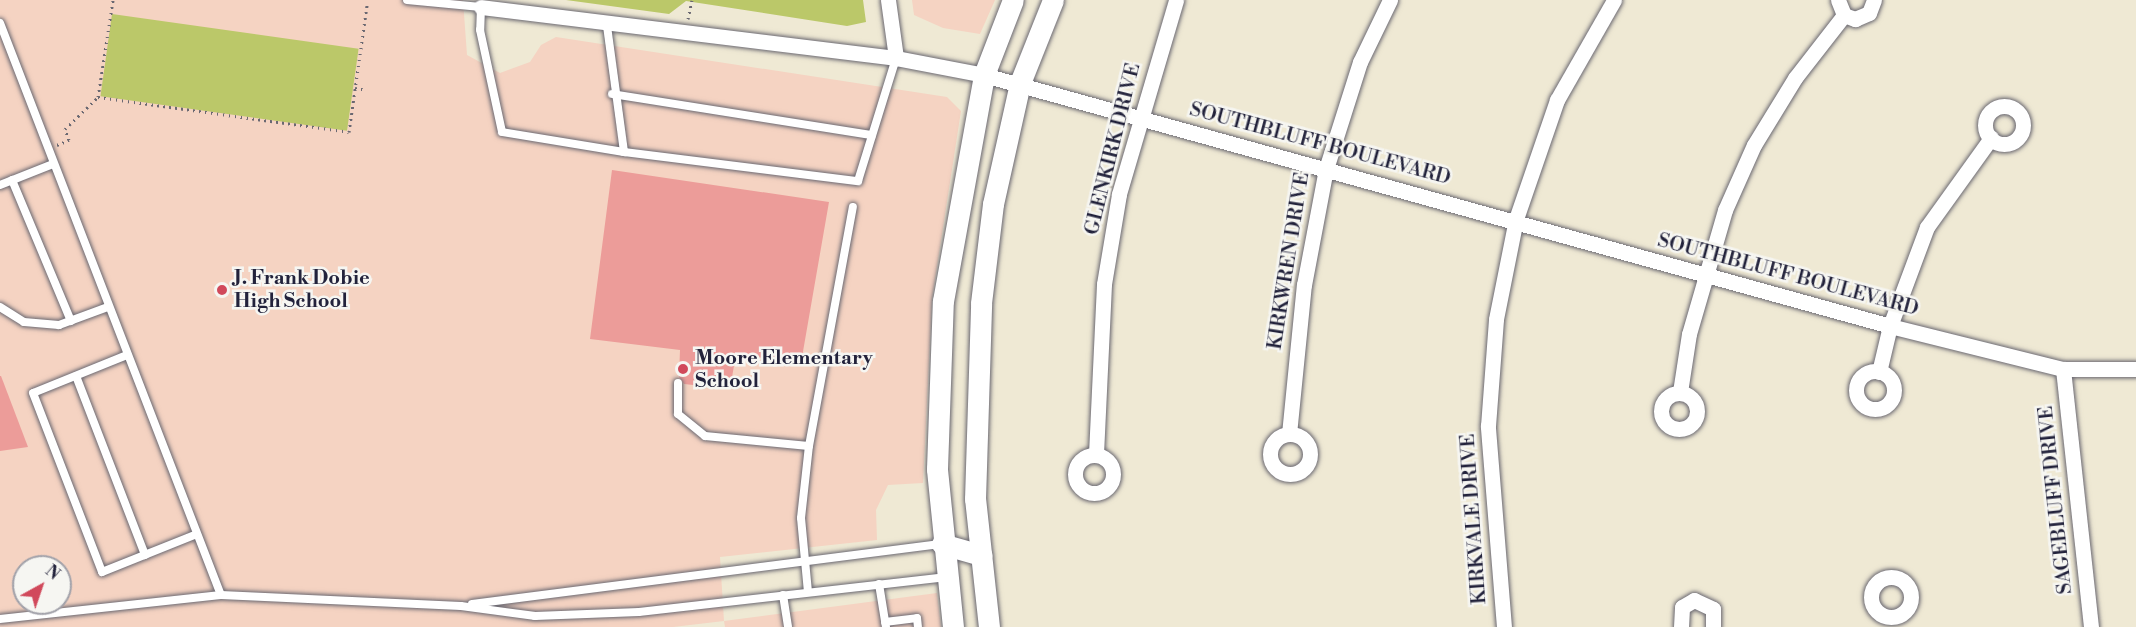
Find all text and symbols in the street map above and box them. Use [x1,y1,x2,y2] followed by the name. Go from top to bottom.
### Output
[1080,61,1146,237] street label: GLENKIRK DRIVE
[1187,98,1453,190] street label: SOUTHBLUFF BOULEVARD
[1263,171,1315,351] street label: KIRKWREN DRIVE
[1655,229,1921,321] street label: SOUTHBLUFF BOULEVARD
[234,266,370,313] place label: J. Frank Dobie High School
[215,283,229,297] marker: J. Frank Dobie High School
[695,346,873,393] place label: Moore Elementary School
[676,362,690,376] marker: Moore Elementary School
[2034,405,2078,595] street label: SAGEBLUFF DRIVE
[1456,433,1492,605] street label: KIRKVALE DRIVE
[12,555,72,615] north arrow
[41,561,64,584] text: N

